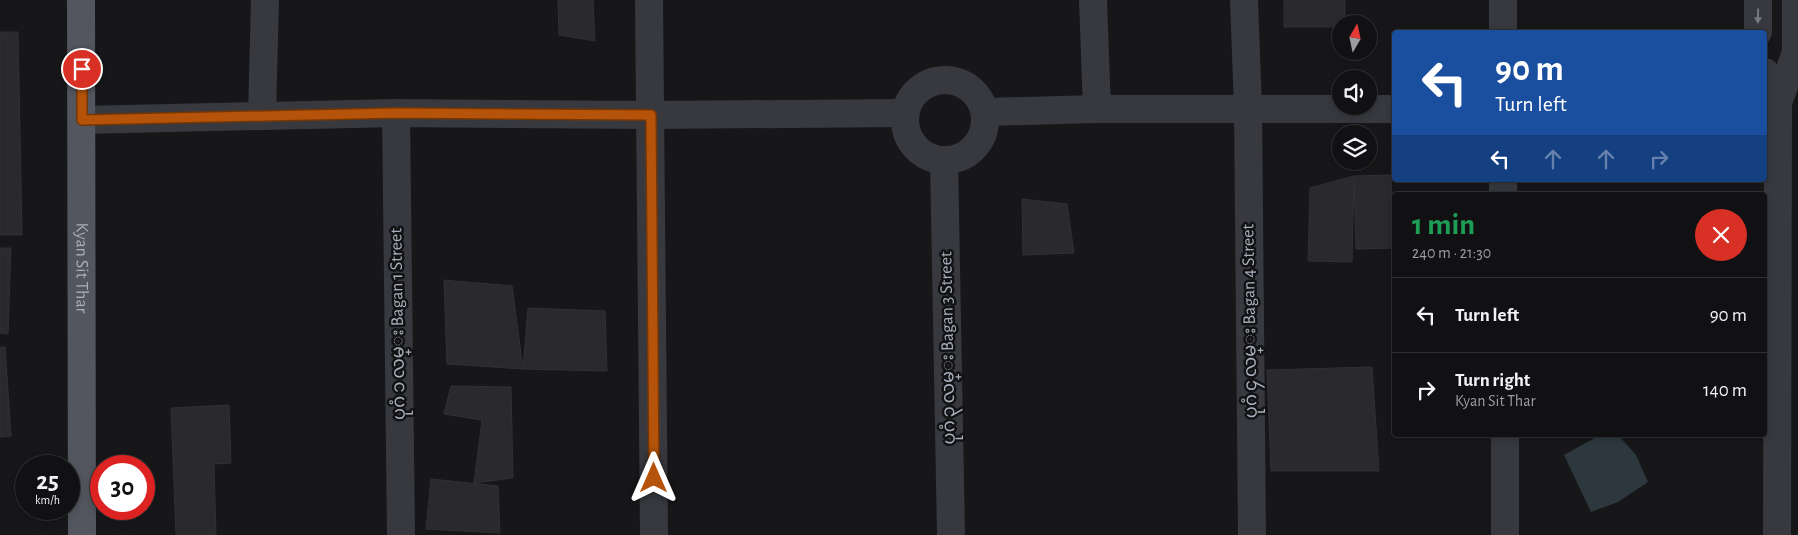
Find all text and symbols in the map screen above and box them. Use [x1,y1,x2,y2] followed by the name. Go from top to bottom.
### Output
[1754,9,1762,25] one-way arrow
[1332,15,1378,60] north arrow
[1332,15,1377,170] map controls
[61,48,103,90] pin
[1412,50,1477,115] icon: left
[1495,52,1564,87] text: 90 m
[68,55,96,83] icon: arrive
[1332,70,1377,115] button: sound
[1495,93,1567,115] text: Turn left
[1332,125,1377,170] button: layers
[1486,145,1514,173] icon: left
[1539,145,1567,173] icon: ahead
[1592,145,1620,173] icon: ahead
[1645,145,1673,173] icon: right
[1695,209,1747,261] button: close
[1412,210,1475,240] text: 1 min
[72,223,91,314] street label: Kyan Sit Thar
[1238,223,1266,418] street label: ပုဂံ ၄ လမ္း Bagan 4 Street
[386,227,414,420] street label: ပုဂံ ၁ လမ္း Bagan 1 Street
[1412,245,1491,261] text: 240 m · 21:30
[936,251,964,445] street label: ပုဂံ ၃ လမ္း Bagan 3 Street
[1412,301,1440,329] icon: left
[1455,306,1519,325] text: Turn left
[1710,306,1747,325] text: 90 m
[1455,371,1530,390] text: Turn right
[1412,376,1440,404] icon: right
[1703,381,1747,400] text: 140 m
[1455,393,1536,409] text: Kyan Sit Thar
[627,451,679,503] position arrow
[90,455,155,520] speed limit sign: 30
[36,469,59,494] text: 25
[35,494,60,506] text: km/h

